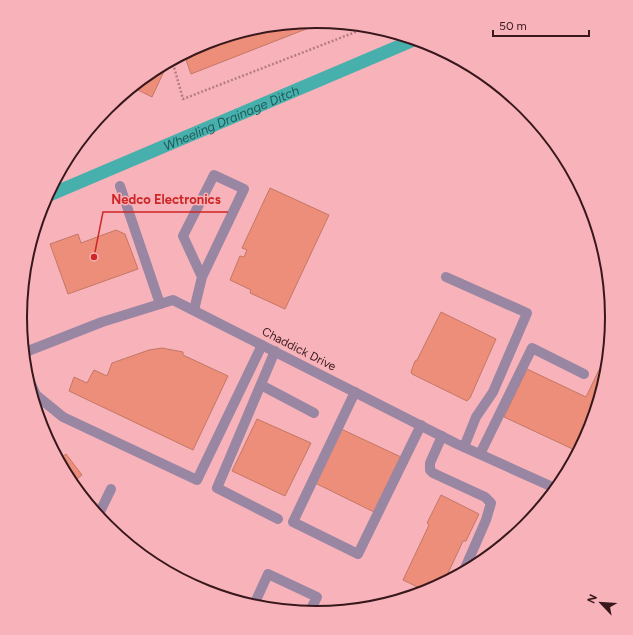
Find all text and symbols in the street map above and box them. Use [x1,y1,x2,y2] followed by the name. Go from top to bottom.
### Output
[493,12,589,38] scale bar
[499,19,527,33] text: 50 m
[161,83,301,154] water label: Wheeling Drainage Ditch
[103,187,228,212] callout: Nedco Electronics
[111,192,221,207] text: Nedco Electronics
[260,324,339,374] street label: Chaddick Drive
[581,583,621,623] north arrow
[585,592,600,606] text: N

